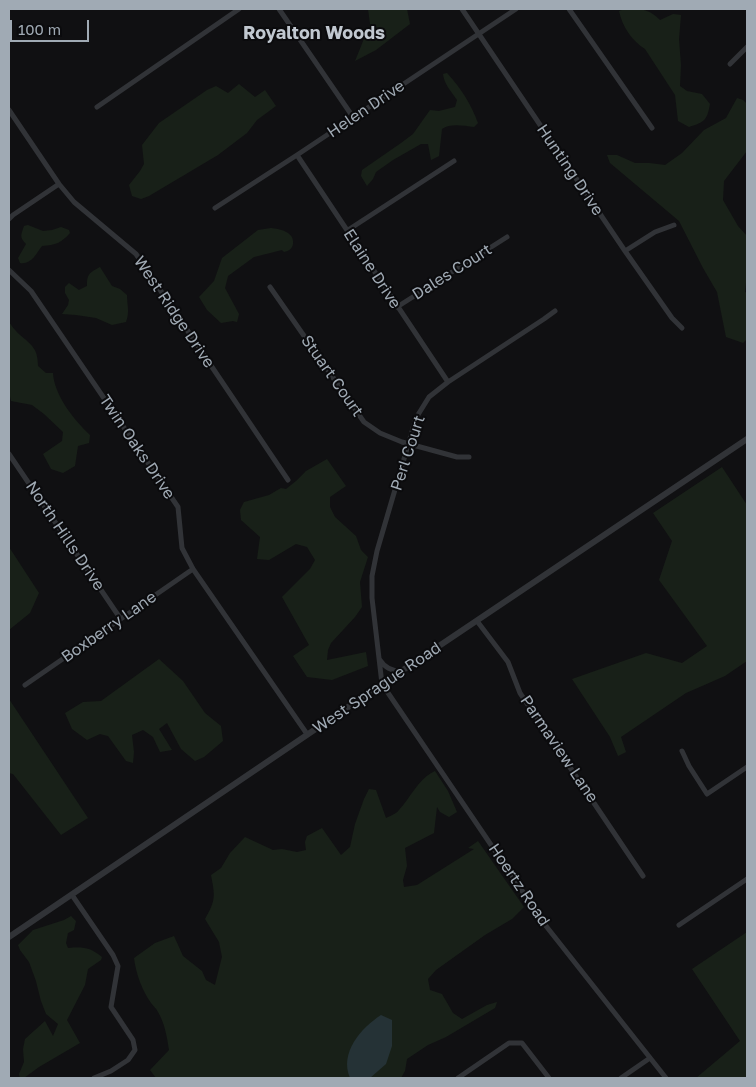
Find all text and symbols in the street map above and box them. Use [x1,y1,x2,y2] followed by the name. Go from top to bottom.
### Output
[12,10,91,42] scale bar
[18,20,61,38] text: 100 m
[243,22,385,44] district label: Royalton Woods
[324,76,408,142] street label: Helen Drive
[533,121,607,219] street label: Hunting Drive
[339,226,405,312] street label: Elaine Drive
[409,240,495,304] street label: Dales Court
[130,252,218,372] street label: West Ridge Drive
[297,332,367,420] street label: Stuart Court
[95,391,179,503] street label: Twin Oaks Drive
[387,413,429,493] street label: Perl Court
[21,478,109,594] street label: North Hills Drive
[58,587,160,667] street label: Boxberry Lane
[309,638,445,738] street label: West Sprague Road
[516,692,602,806] street label: Parmaview Lane
[484,840,554,930] street label: Hoertz Road

